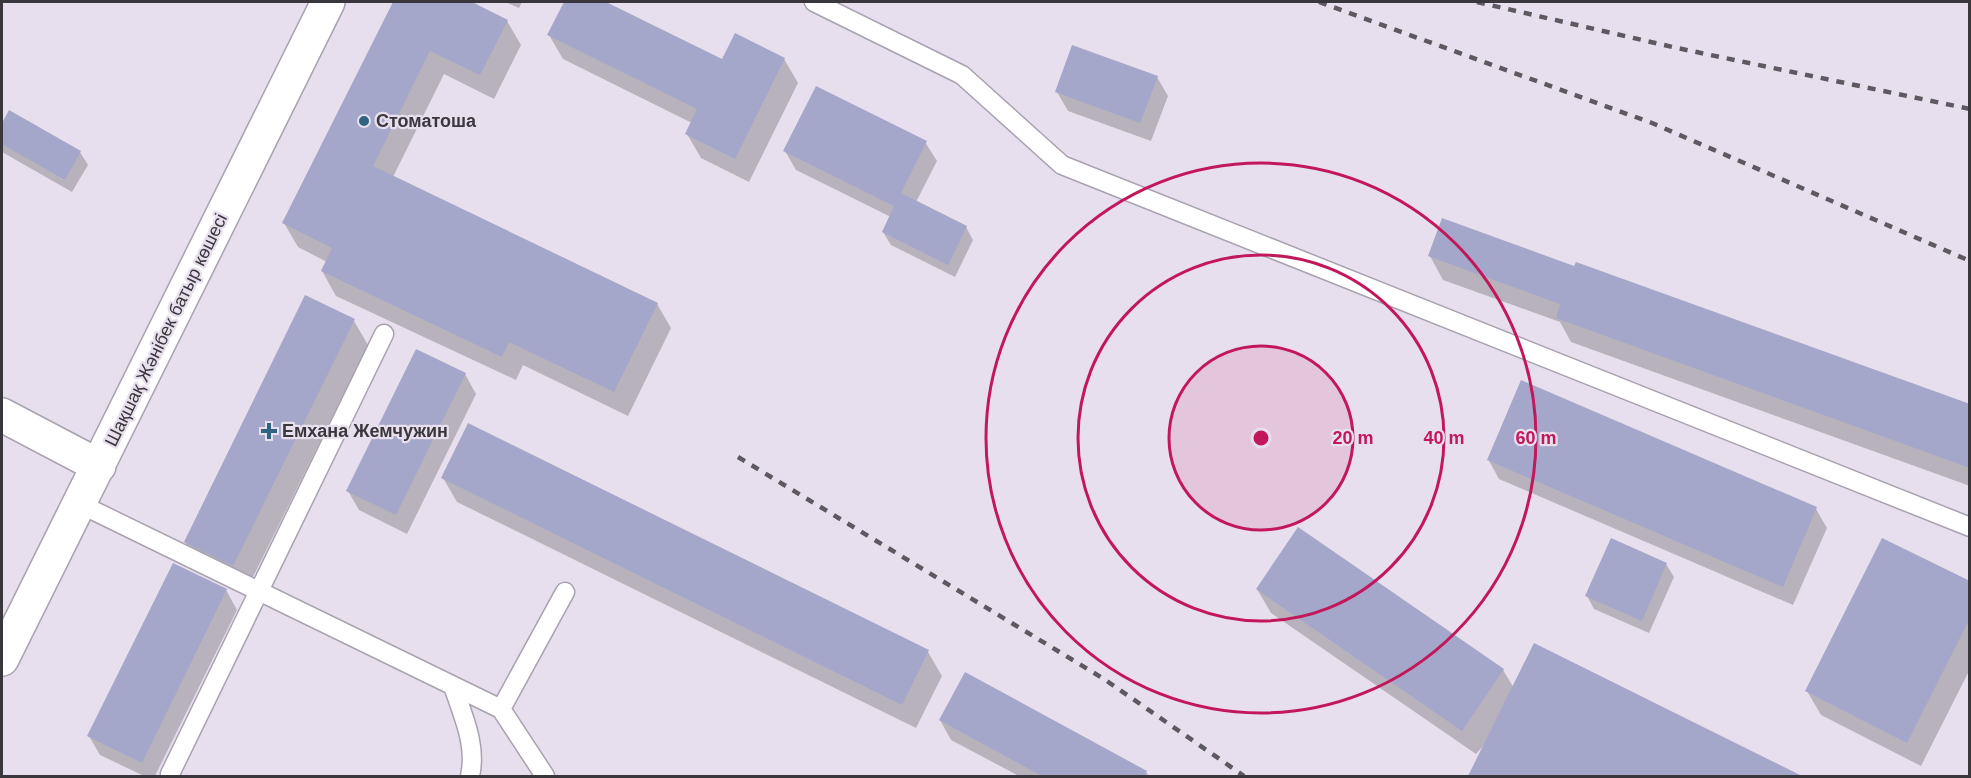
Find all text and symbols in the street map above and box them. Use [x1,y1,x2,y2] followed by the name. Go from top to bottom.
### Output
[376,111,477,131] place label: Стоматоша
[357,114,371,128] marker: Стоматоша
[101,210,231,450] street label: Шақшақ Жәнібек батыр көшесі
[282,421,448,441] place label: Емхана Жемчужин
[260,422,278,440] marker: Емхана Жемчужин
[1251,428,1271,448] centre of rings
[1332,428,1374,448] text: 20 m
[1423,428,1465,448] text: 40 m
[1515,428,1557,448] text: 60 m

